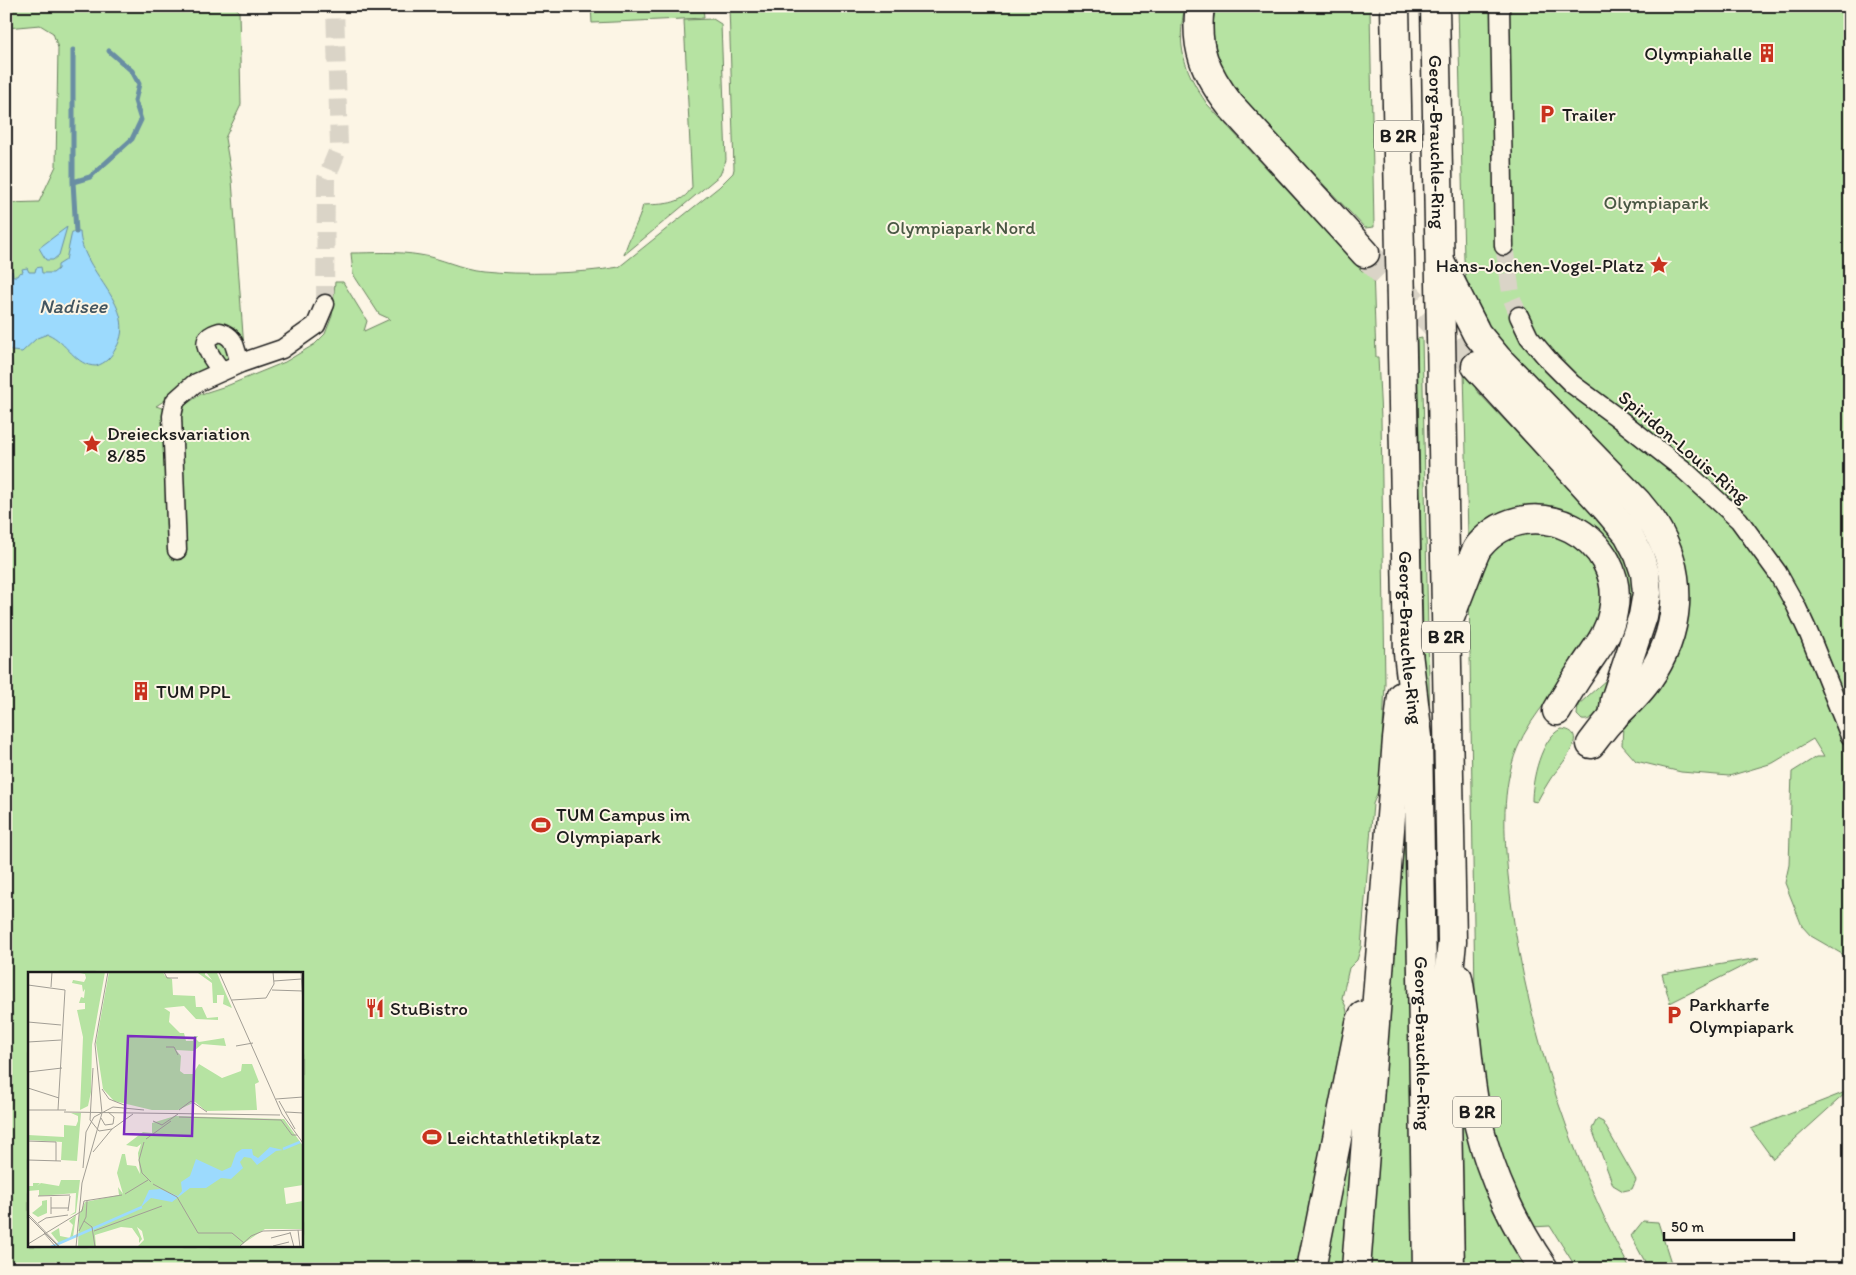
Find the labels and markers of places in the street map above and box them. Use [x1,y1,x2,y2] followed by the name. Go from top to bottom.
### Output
[1644,42,1752,65] place label: Olympiahalle
[1756,42,1778,64] building icon: Olympiahalle
[1536,103,1558,125] parking icon: Trailer
[1562,103,1616,126] place label: Trailer
[1436,254,1644,277] place label: Hans-Jochen-Vogel-Platz
[1648,254,1670,276] place icon: Hans-Jochen-Vogel-Platz
[107,422,250,467] place label: Dreiecksvariation 8/85
[81,433,103,455] place icon: Dreiecksvariation 8/85
[130,680,152,702] building icon: TUM PPL
[156,680,231,703] place label: TUM PPL
[556,803,690,848] place label: TUM Campus im Olympiapark
[530,814,552,836] sports icon: TUM Campus im Olympiapark
[1689,993,1794,1038] place label: Parkharfe Olympiapark
[364,997,386,1019] restaurant icon: StuBistro
[390,997,468,1020] place label: StuBistro
[1663,1004,1685,1026] parking icon: Parkharfe Olympiapark
[421,1126,443,1148] sports icon: Leichtathletikplatz
[447,1126,601,1149] place label: Leichtathletikplatz

